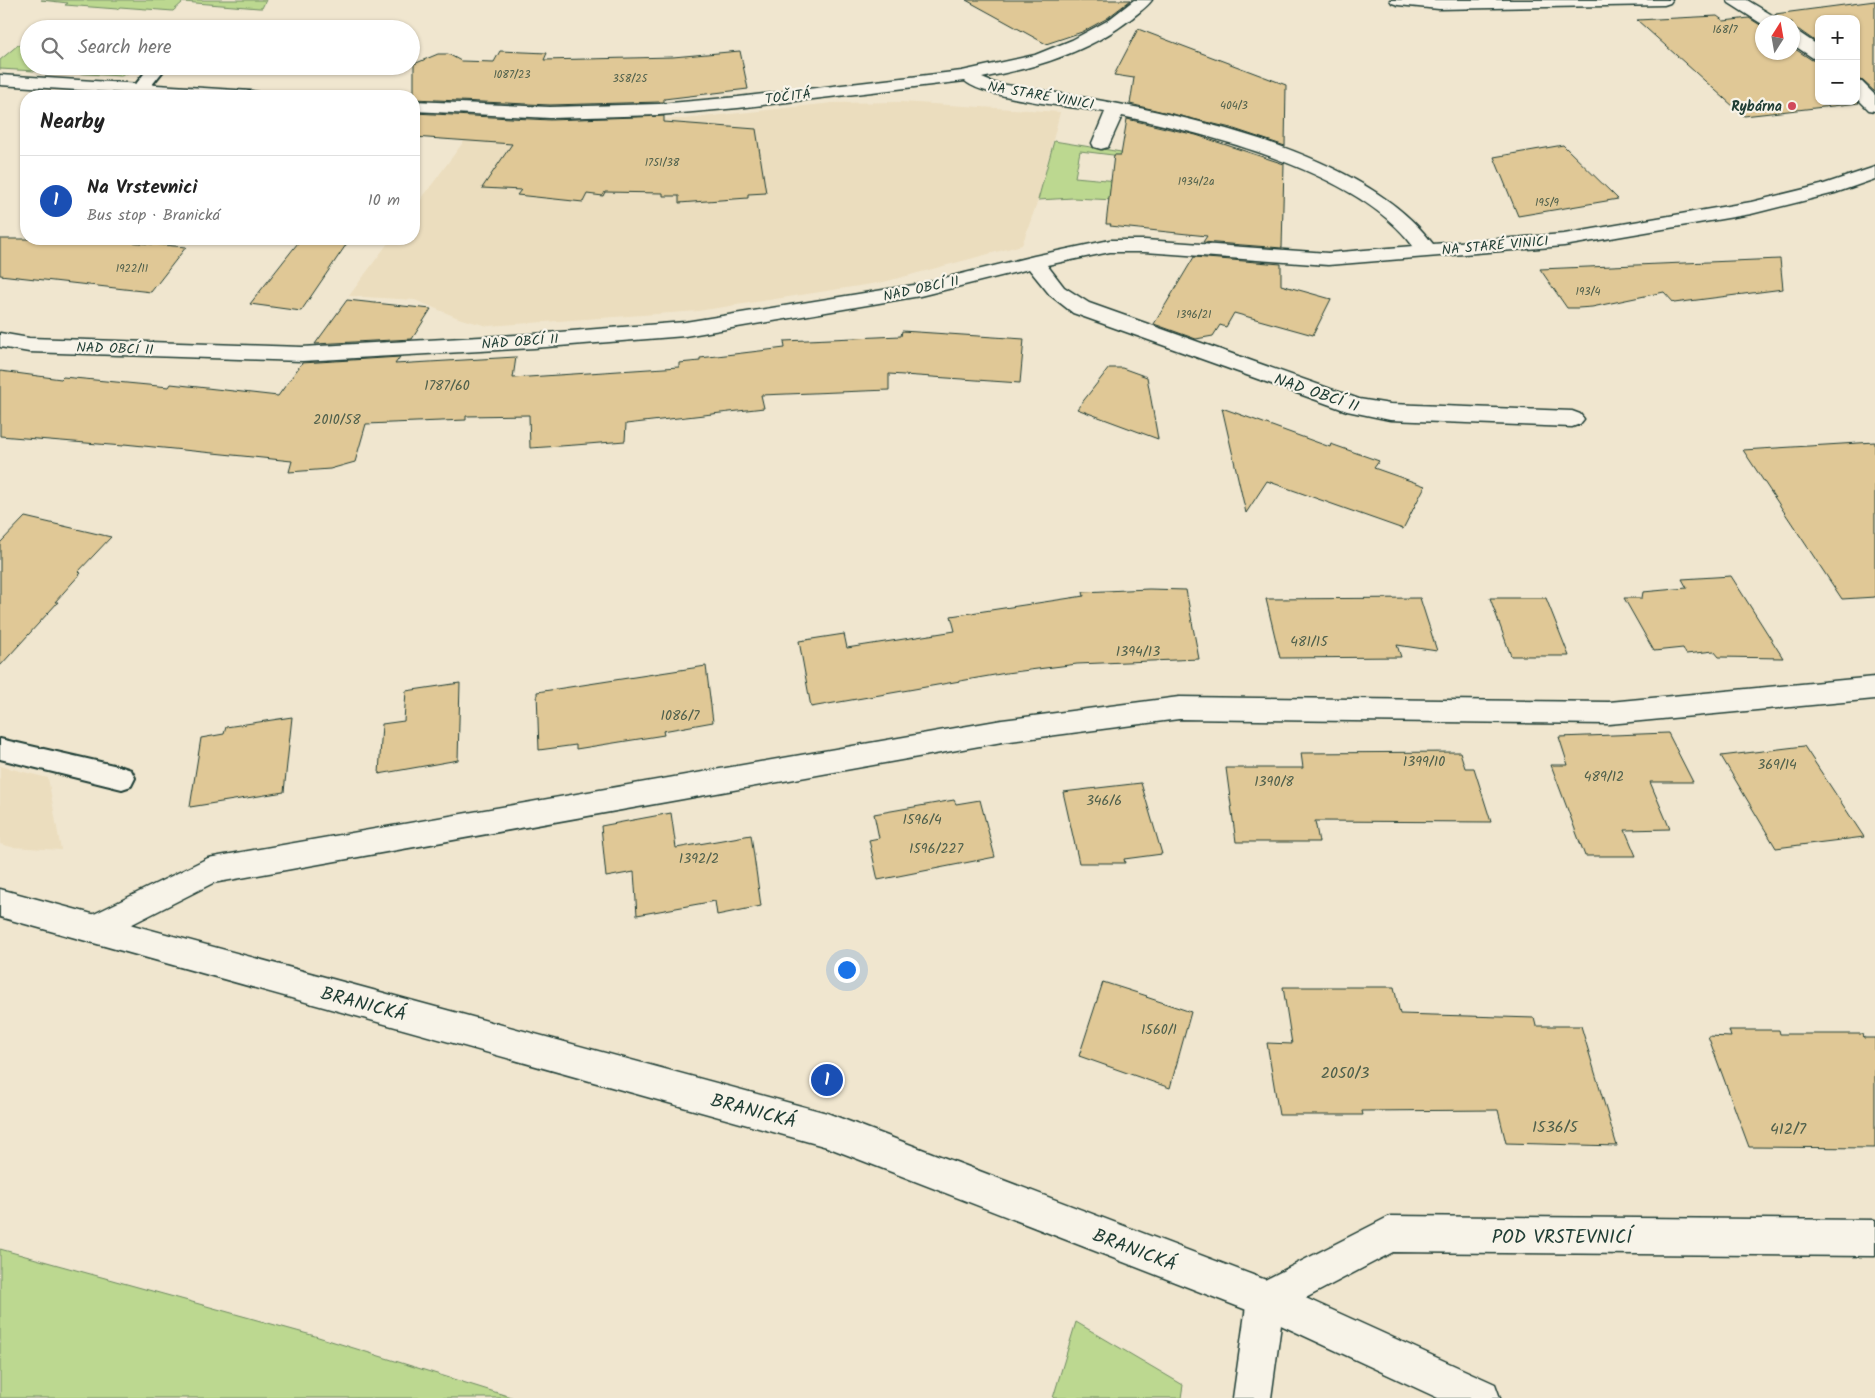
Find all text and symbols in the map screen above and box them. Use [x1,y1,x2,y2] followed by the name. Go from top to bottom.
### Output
[1755,15,1800,60] north arrow
[1815,15,1860,105] map controls
[1815,15,1860,60] button: +
[20,20,420,75] search box
[1712,21,1738,39] house number: 168/7
[78,33,172,63] text: Search here
[38,34,66,62] icon: search
[1815,60,1860,105] button: −
[493,66,531,84] house number: 1087/23
[612,70,649,88] house number: 358/25
[986,76,1096,116] street label: NA STARÉ VINICI
[764,83,812,111] street label: TOČITÁ
[1731,96,1782,118] place label: Rybárna
[1220,97,1248,115] house number: 404/3
[1786,100,1798,112] marker: Rybárna
[40,106,105,139] text: Nearby
[645,154,680,172] house number: 1751/38
[87,173,197,203] text: Na Vrstevnici
[1178,173,1214,191] house number: 1934/2a
[54,188,58,213] text: 1
[368,188,400,213] text: 10 m
[1535,194,1560,212] house number: 195/9
[87,203,220,228] text: Bus stop · Branická
[1441,230,1550,262] street label: NA STARÉ VINICI
[116,260,148,278] house number: 1922/11
[881,270,961,308] street label: NAD OBCÍ II
[1575,283,1601,301] house number: 193/4
[1177,306,1211,324] house number: 1396/21
[481,328,559,356] street label: NAD OBCÍ II
[76,337,154,361] street label: NAD OBCÍ II
[1271,367,1362,420] street label: NAD OBCÍ II
[424,375,470,397] house number: 1787/60
[313,409,361,431] house number: 2010/58
[1290,631,1329,653] house number: 481/15
[1116,641,1160,663] house number: 1394/13
[660,705,700,727] house number: 1086/7
[1403,751,1445,773] house number: 1399/10
[1757,754,1797,776] house number: 369/14
[1584,766,1624,788] house number: 489/12
[1254,771,1294,793] house number: 1390/8
[1086,790,1122,812] house number: 346/6
[902,809,942,831] house number: 1596/4
[909,838,964,860] house number: 1596/227
[679,848,719,870] house number: 1392/2
[834,957,860,983] your location
[317,979,410,1031] street label: BRANICKÁ
[1141,1019,1177,1041] house number: 1560/1
[811,1061,843,1099] pin: 1
[1321,1061,1369,1086] house number: 2050/3
[707,1086,800,1138] street label: BRANICKÁ
[1532,1115,1579,1140] house number: 1536/5
[1770,1117,1807,1142] house number: 412/7
[1088,1221,1181,1281] street label: BRANICKÁ
[1492,1223,1635,1253] street label: POD VRSTEVNICÍ

